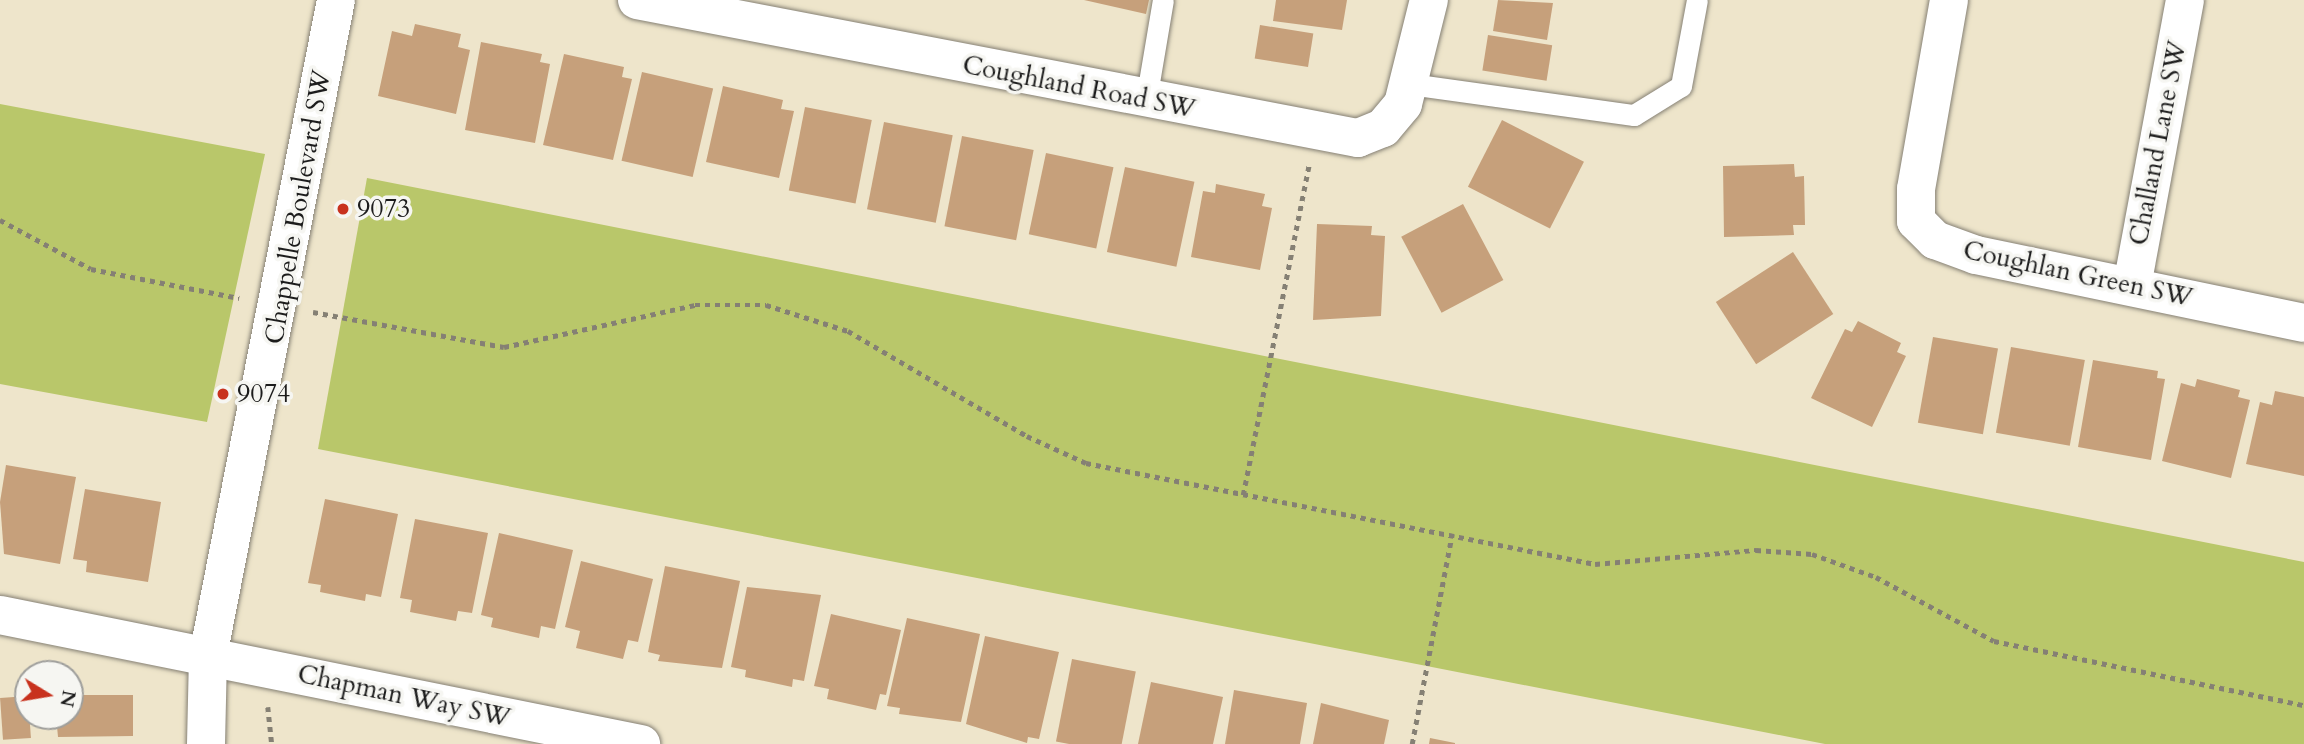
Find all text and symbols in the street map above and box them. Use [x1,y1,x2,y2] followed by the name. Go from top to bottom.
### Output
[2123,38,2193,248] street label: Challand Lane SW
[960,49,1198,125] street label: Coughland Road SW
[259,68,337,346] street label: Chappelle Boulevard SW
[357,193,410,225] place label: 9073
[335,201,351,217] marker: 9073
[1960,234,2196,314] street label: Coughlan Green SW
[237,378,290,410] place label: 9074
[215,386,231,402] marker: 9074
[295,658,513,734] street label: Chapman Way SW
[14,660,84,730] north arrow
[53,688,82,709] text: N

